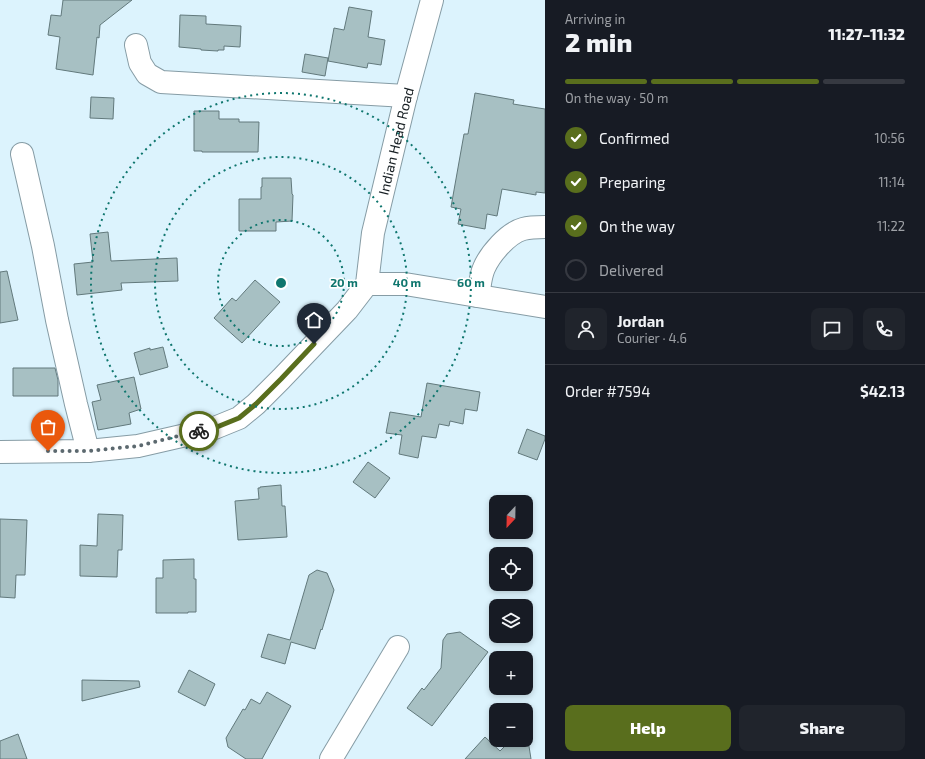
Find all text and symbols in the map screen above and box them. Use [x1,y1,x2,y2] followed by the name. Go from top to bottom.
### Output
[565,11,625,27] text: Arriving in
[828,25,905,43] text: 11:27–11:32
[565,26,632,57] text: 2 min
[374,85,417,197] street label: Indian Head Road
[565,90,668,106] text: On the way · 50 m
[565,127,587,149] icon: check
[599,129,670,147] text: Confirmed
[875,130,905,146] text: 10:56
[565,171,587,193] icon: check
[599,173,665,191] text: Preparing
[878,174,905,190] text: 11:14
[565,215,587,237] icon: check
[599,217,675,235] text: On the way
[877,218,905,234] text: 11:22
[599,261,664,279] text: Delivered
[330,275,358,289] text: 20 m
[393,275,421,289] text: 40 m
[457,275,485,289] text: 60 m
[274,276,288,290] centre of rings
[297,303,331,344] pin
[565,308,607,350] button: person
[811,308,853,350] button: chat
[863,308,905,350] button: phone
[303,309,325,331] icon: home
[617,312,664,330] text: Jordan
[617,330,687,346] text: Courier · 4.6
[565,382,650,400] text: Order #7594
[860,382,905,400] text: $42.13
[31,410,65,451] pin
[179,411,219,451] courier
[37,416,59,438] icon: bag
[188,420,210,442] icon: bike
[489,495,533,539] north arrow
[489,495,533,747] map controls
[489,547,533,591] button: locate
[489,599,533,643] button: layers
[489,651,533,695] button: +
[489,703,533,747] button: −
[565,705,731,751] button: Help
[739,705,905,751] button: Share

